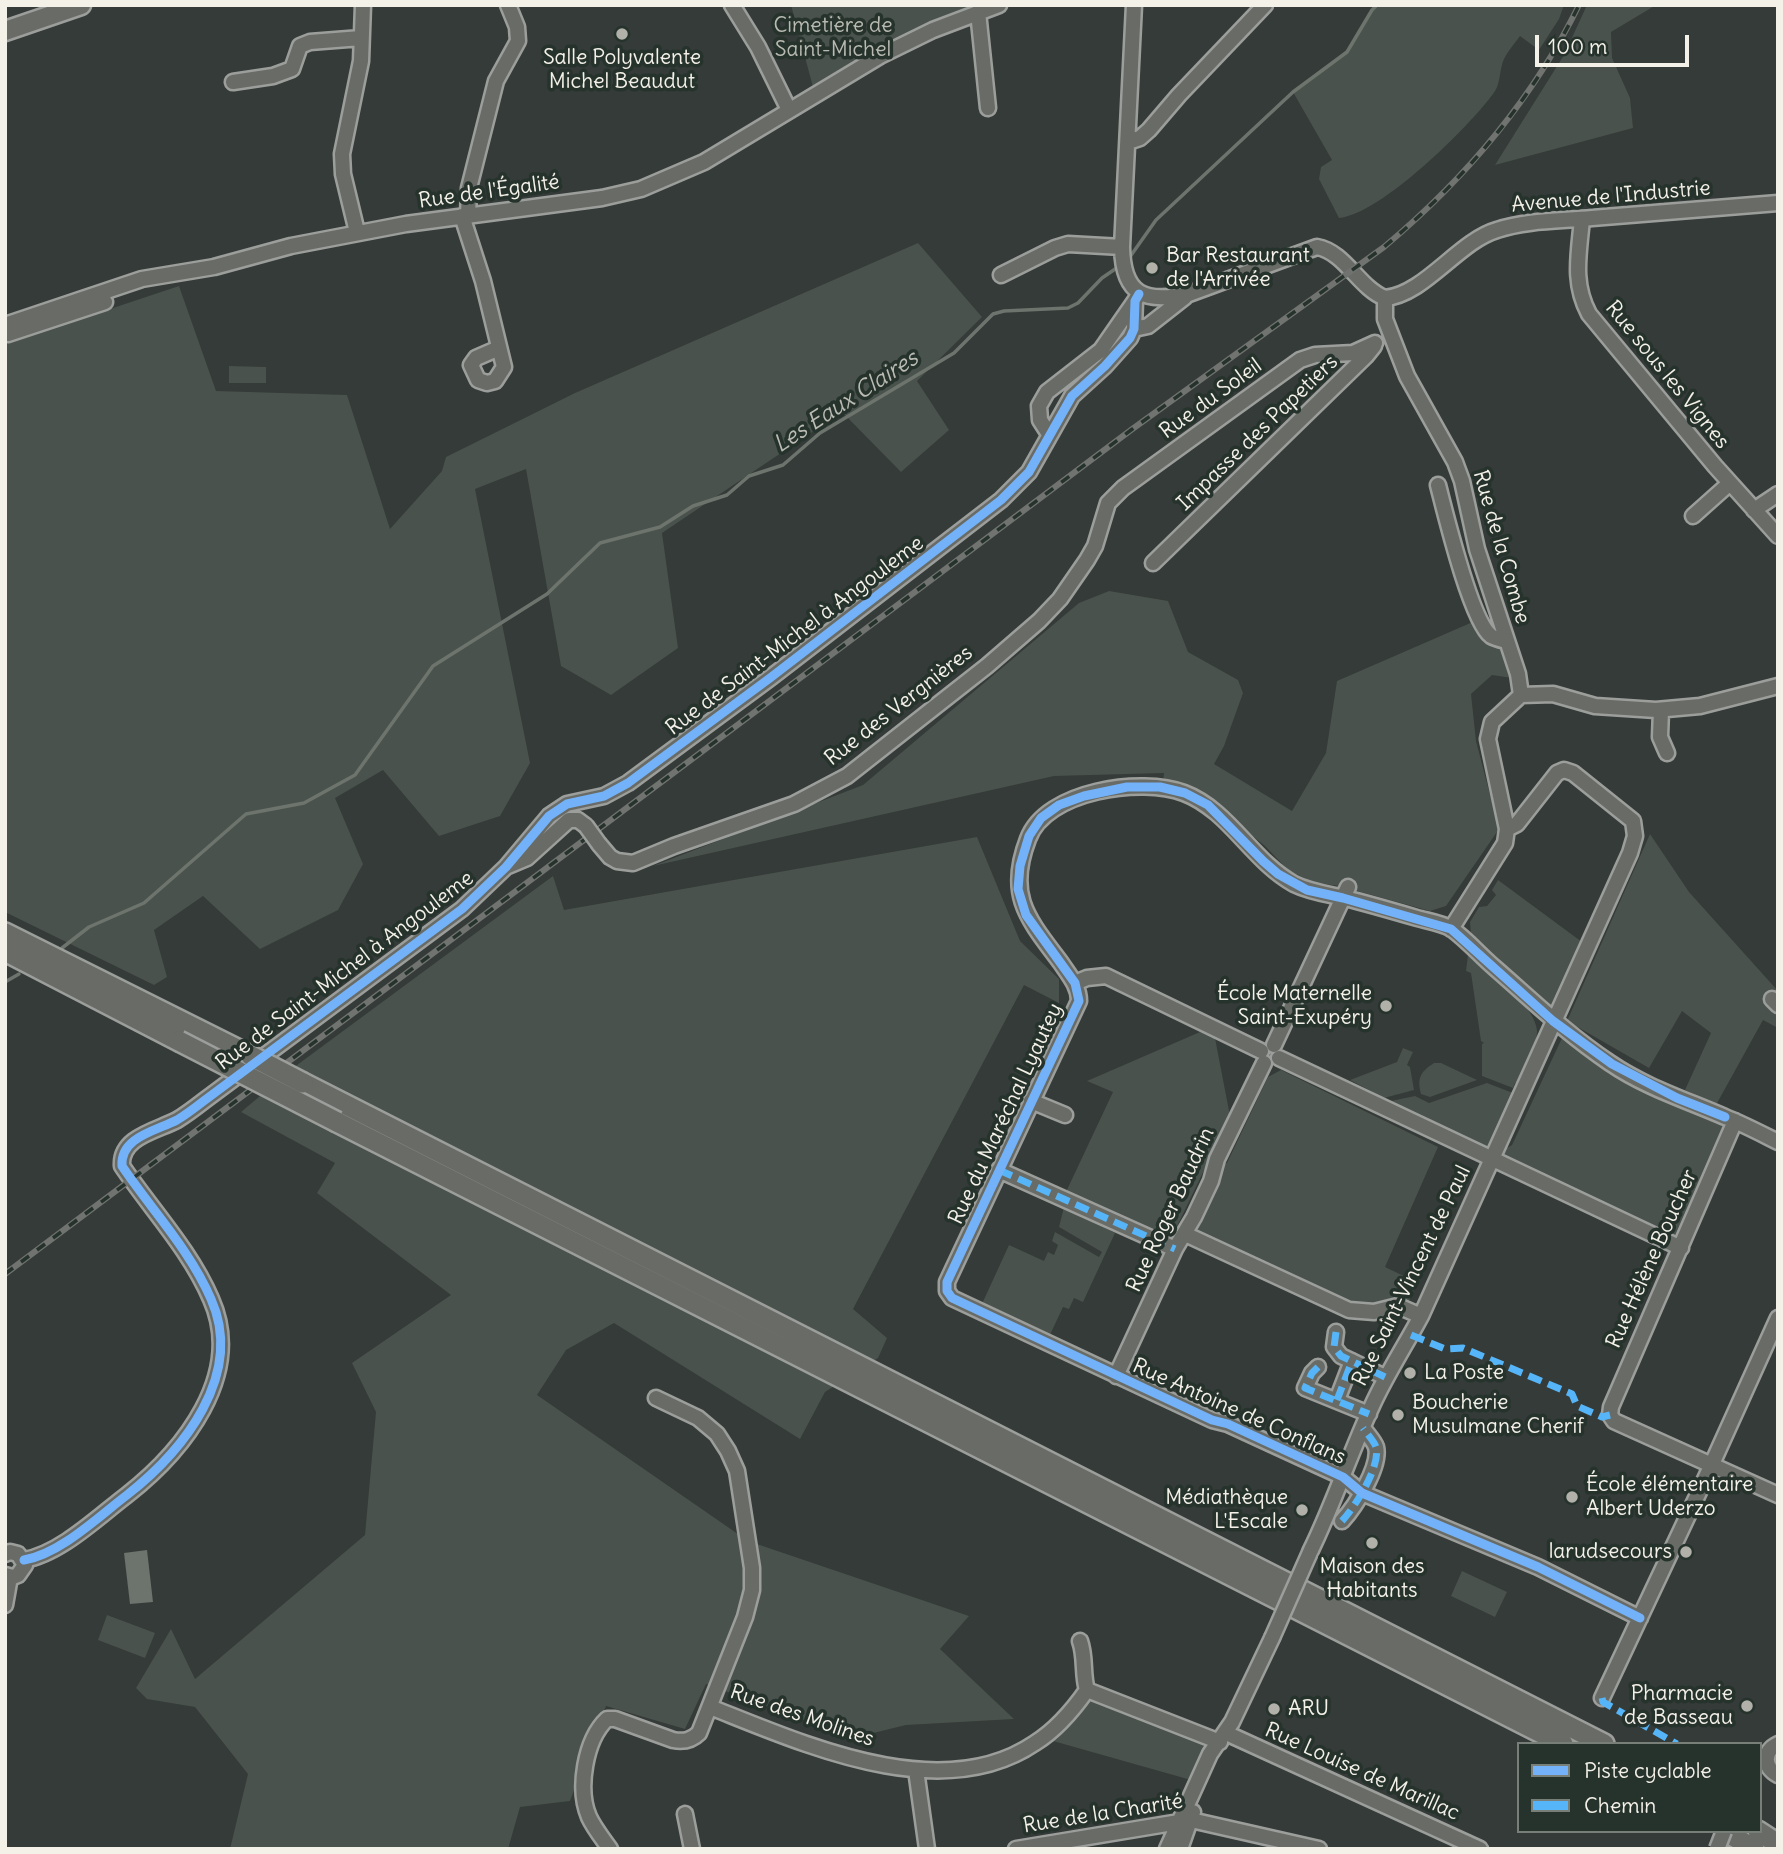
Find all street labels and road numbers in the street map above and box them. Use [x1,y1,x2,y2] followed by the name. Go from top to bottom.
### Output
[417,170,561,214] street label: Rue de l'Égalité
[1510,176,1712,218] street label: Avenue de l'Industrie
[1600,296,1734,454] street label: Rue sous les Vignes
[1172,350,1344,516] street label: Impasse des Papetiers
[1155,353,1267,445] street label: Rue du Soleil
[1467,467,1535,627] street label: Rue de la Combe
[661,531,929,741] street label: Rue de Saint-Michel à Angouleme
[820,641,978,771] street label: Rue des Vergnières
[211,866,479,1076] street label: Rue de Saint-Michel à Angouleme
[944,999,1068,1229] street label: Rue du Maréchal Lyautey
[1122,1124,1220,1296] street label: Rue Roger Baudrin
[1348,1162,1476,1390] street label: Rue Saint-Vincent de Paul
[1601,1166,1703,1352] street label: Rue Hélène Boucher
[1129,1354,1349,1470] street label: Rue Antoine de Conflans
[727,1680,877,1752] street label: Rue des Molines
[1261,1718,1463,1826] street label: Rue Louise de Marillac
[1021,1789,1185,1839] street label: Rue de la Charité

